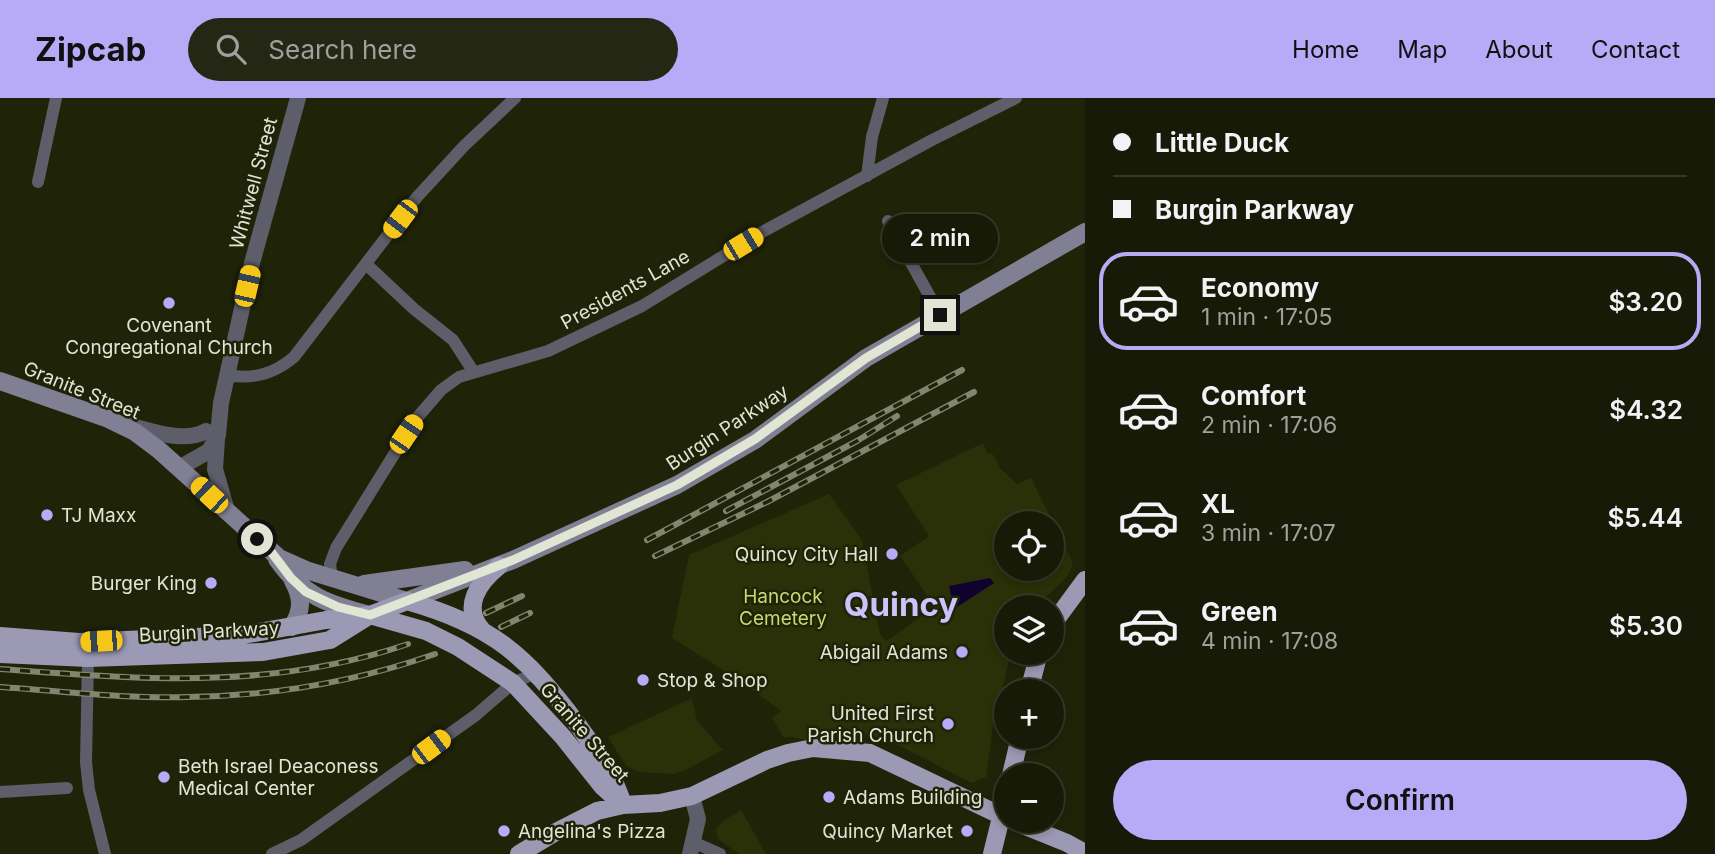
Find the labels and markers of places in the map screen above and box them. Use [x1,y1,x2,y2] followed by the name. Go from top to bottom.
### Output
[161,295,177,311] marker: Covenant Congregational Church
[65,314,273,359] place label: Covenant Congregational Church
[61,504,136,527] place label: TJ Maxx
[39,507,55,523] marker: TJ Maxx
[735,543,878,566] place label: Quincy City Hall
[884,546,900,562] marker: Quincy City Hall
[91,572,197,595] place label: Burger King
[203,575,219,591] marker: Burger King
[820,641,948,664] place label: Abigail Adams
[954,644,970,660] marker: Abigail Adams
[657,669,768,692] place label: Stop & Shop
[635,672,651,688] marker: Stop & Shop
[807,702,934,747] place label: United First Parish Church
[940,716,956,732] marker: United First Parish Church
[178,755,379,800] place label: Beth Israel Deaconess Medical Center
[156,769,172,785] marker: Beth Israel Deaconess Medical Center
[843,786,982,809] place label: Adams Building
[821,789,837,805] marker: Adams Building
[518,820,666,843] place label: Angelina's Pizza
[822,820,953,843] place label: Quincy Market
[496,823,512,839] marker: Angelina's Pizza
[959,823,975,839] marker: Quincy Market

